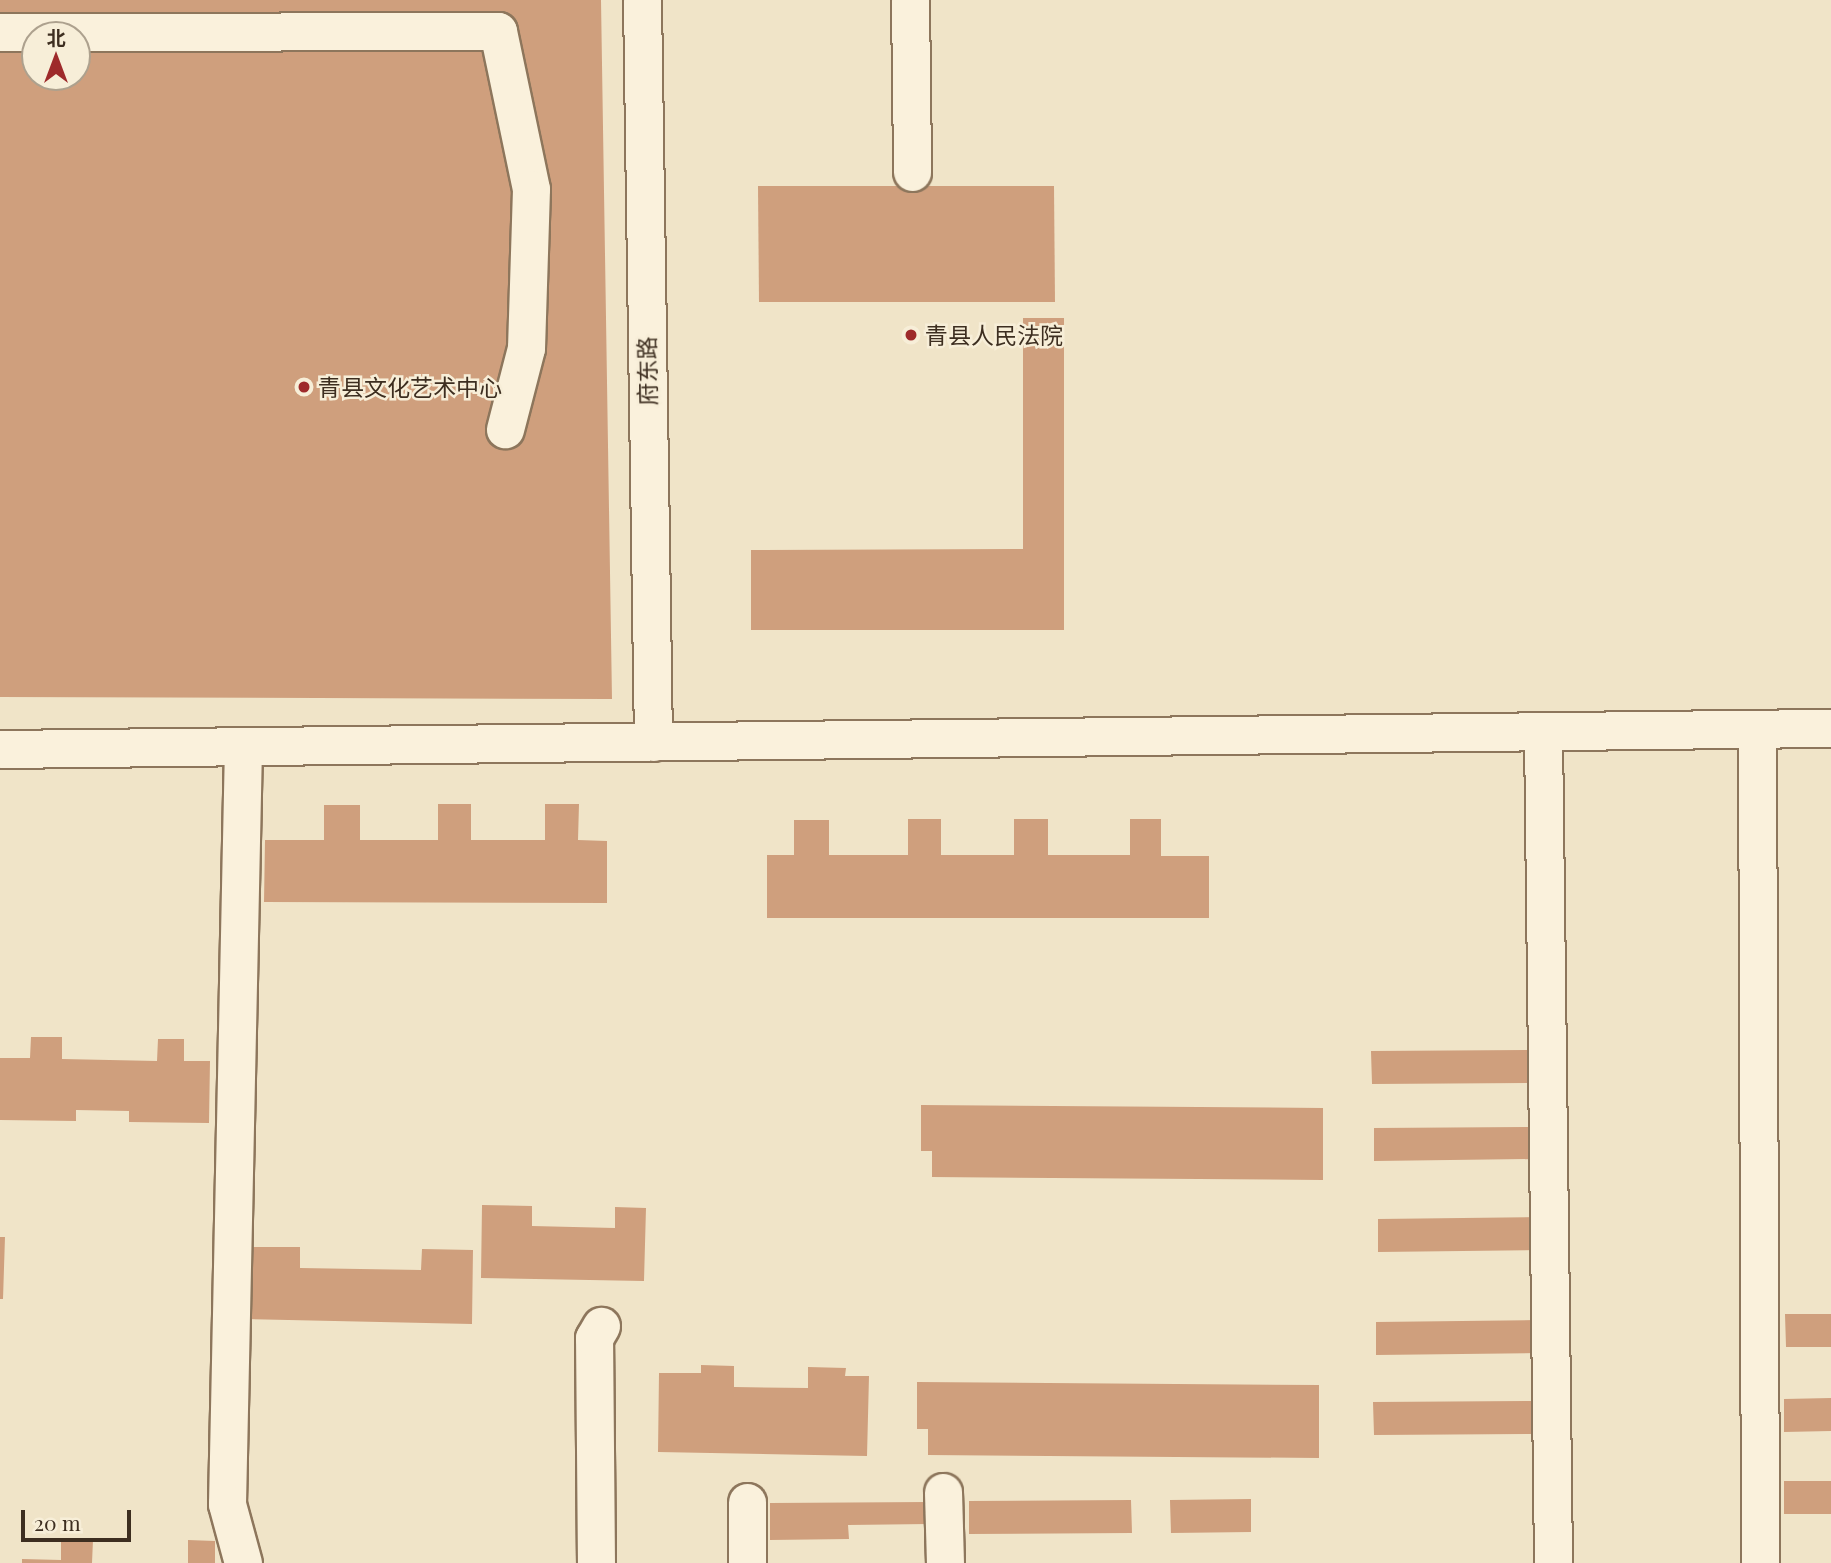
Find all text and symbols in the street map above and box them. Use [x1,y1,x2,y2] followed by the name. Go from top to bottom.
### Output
[21,21,91,91] north arrow
[46,24,66,50] text: 北
[925,321,1063,349] place label: 青县人民法院
[903,327,919,343] marker: 青县人民法院
[633,336,661,406] street label: 府东路
[318,373,502,401] place label: 青县文化艺术中心
[296,379,312,395] marker: 青县文化艺术中心
[24,1496,135,1540] scale bar
[34,1508,81,1536] text: 20 m

